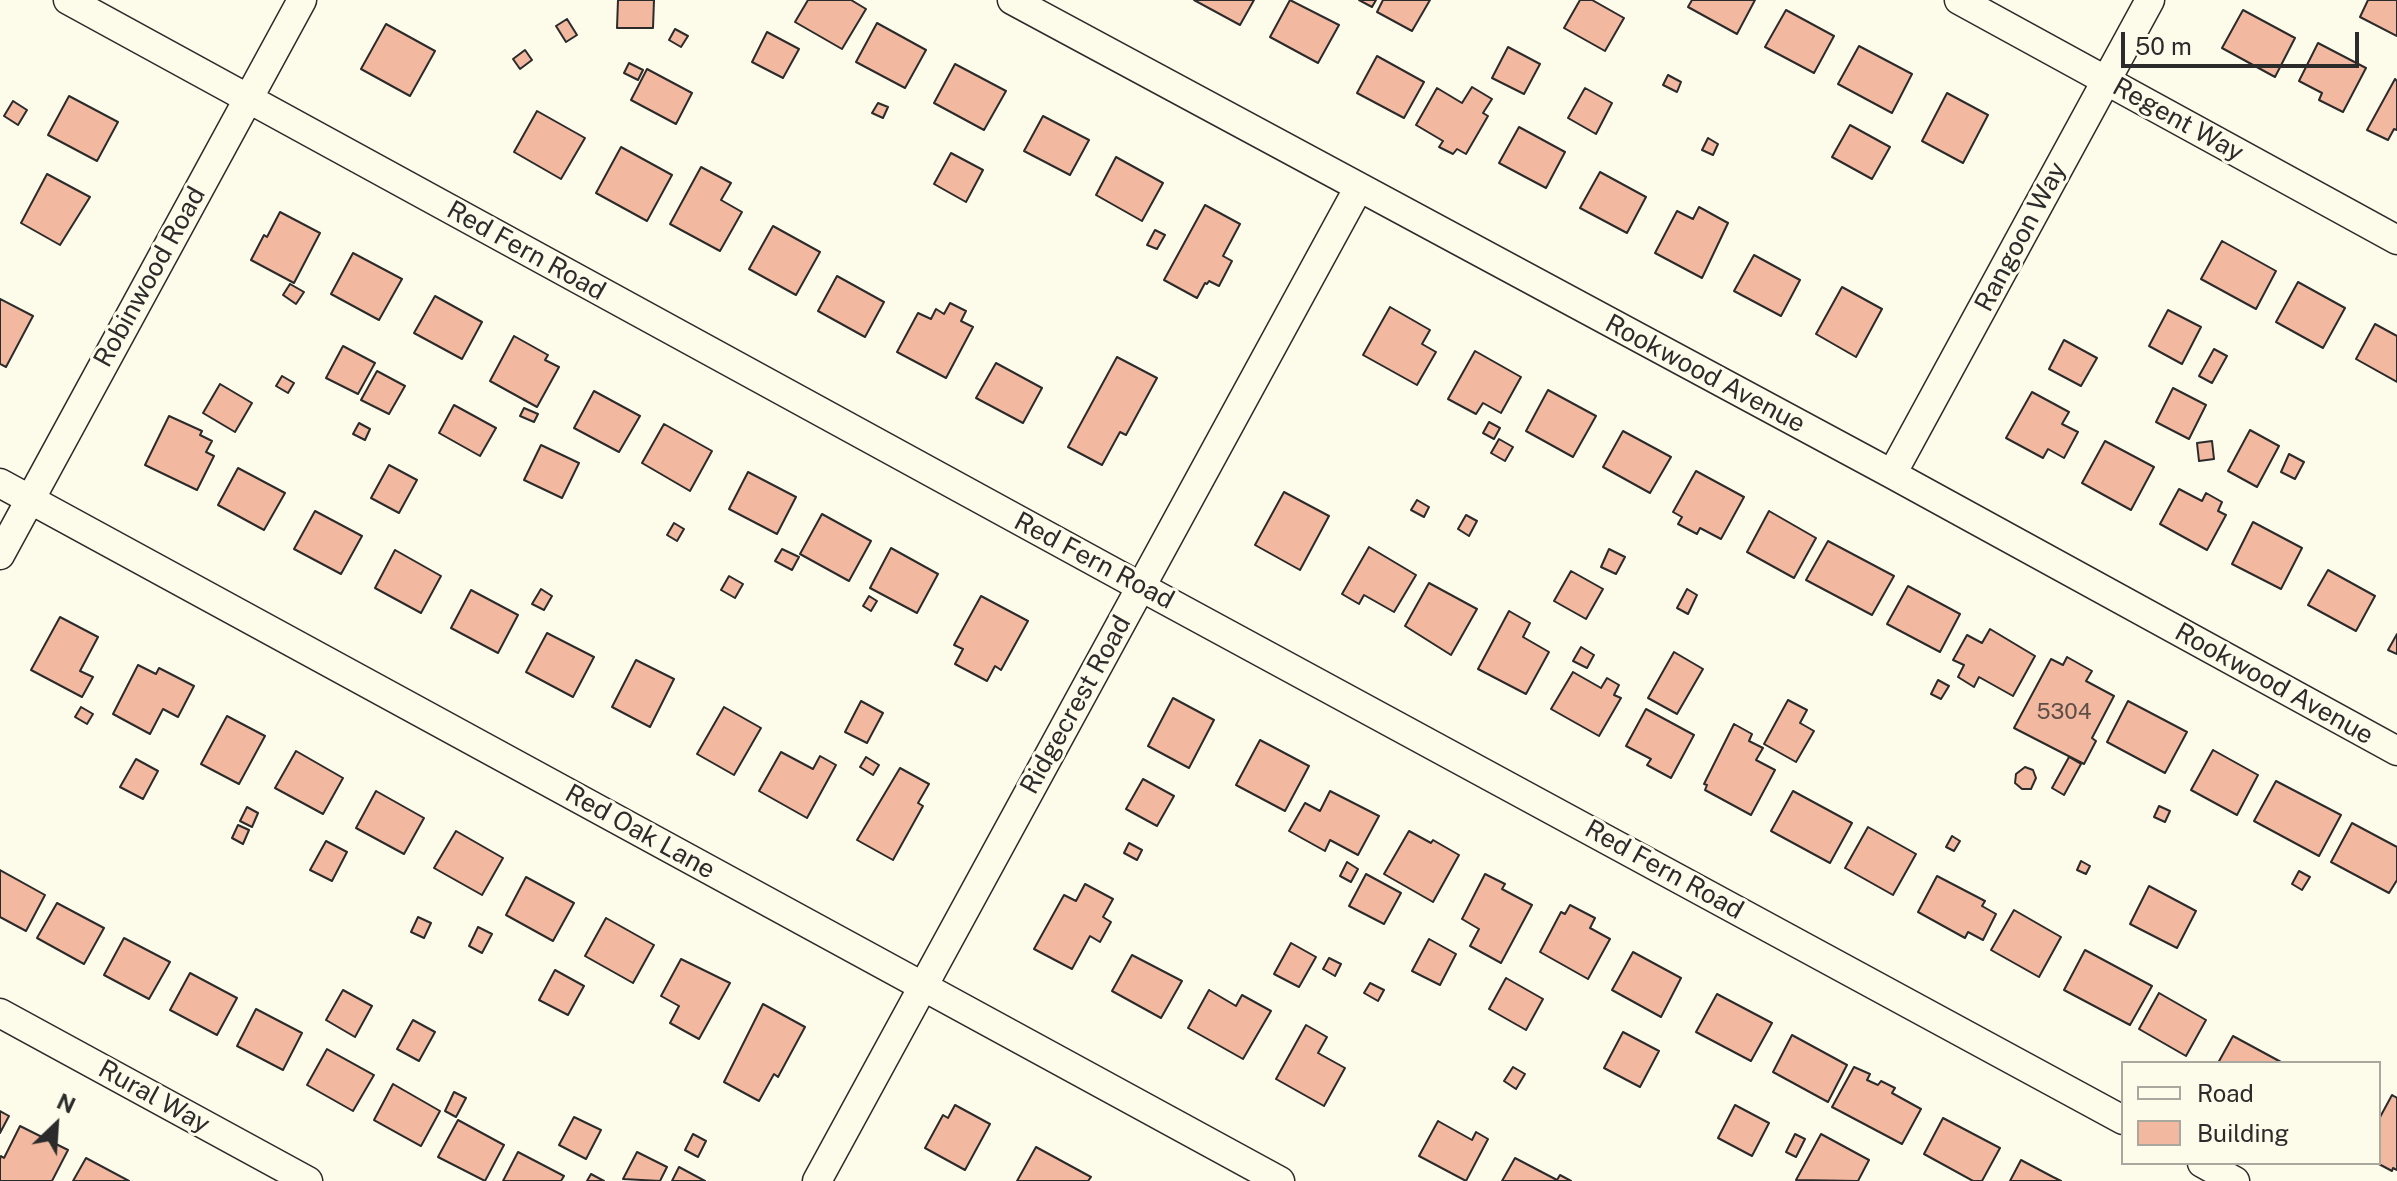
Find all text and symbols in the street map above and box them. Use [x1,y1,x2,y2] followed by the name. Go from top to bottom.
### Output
[2125,16,2363,66] scale bar
[2135,32,2192,60] text: 50 m
[2107,71,2249,169] street label: Regent Way
[1969,157,2073,317] street label: Rangoon Way
[88,181,212,373] street label: Robinwood Road
[441,195,611,307] street label: Red Fern Road
[1600,308,1810,440] street label: Rookwood Avenue
[1009,506,1179,616] street label: Red Fern Road
[1014,610,1138,800] street label: Ridgecrest Road
[2169,617,2379,751] street label: Rookwood Avenue
[2036,699,2092,725] house number: 5304
[560,778,720,886] street label: Red Oak Lane
[1579,814,1749,926] street label: Red Fern Road
[93,1054,215,1140] street label: Rural Way
[2121,1061,2381,1165] legend
[2197,1079,2254,1107] text: Road
[16,1085,96,1165] north arrow
[53,1088,79,1119] text: N
[2197,1119,2289,1147] text: Building

